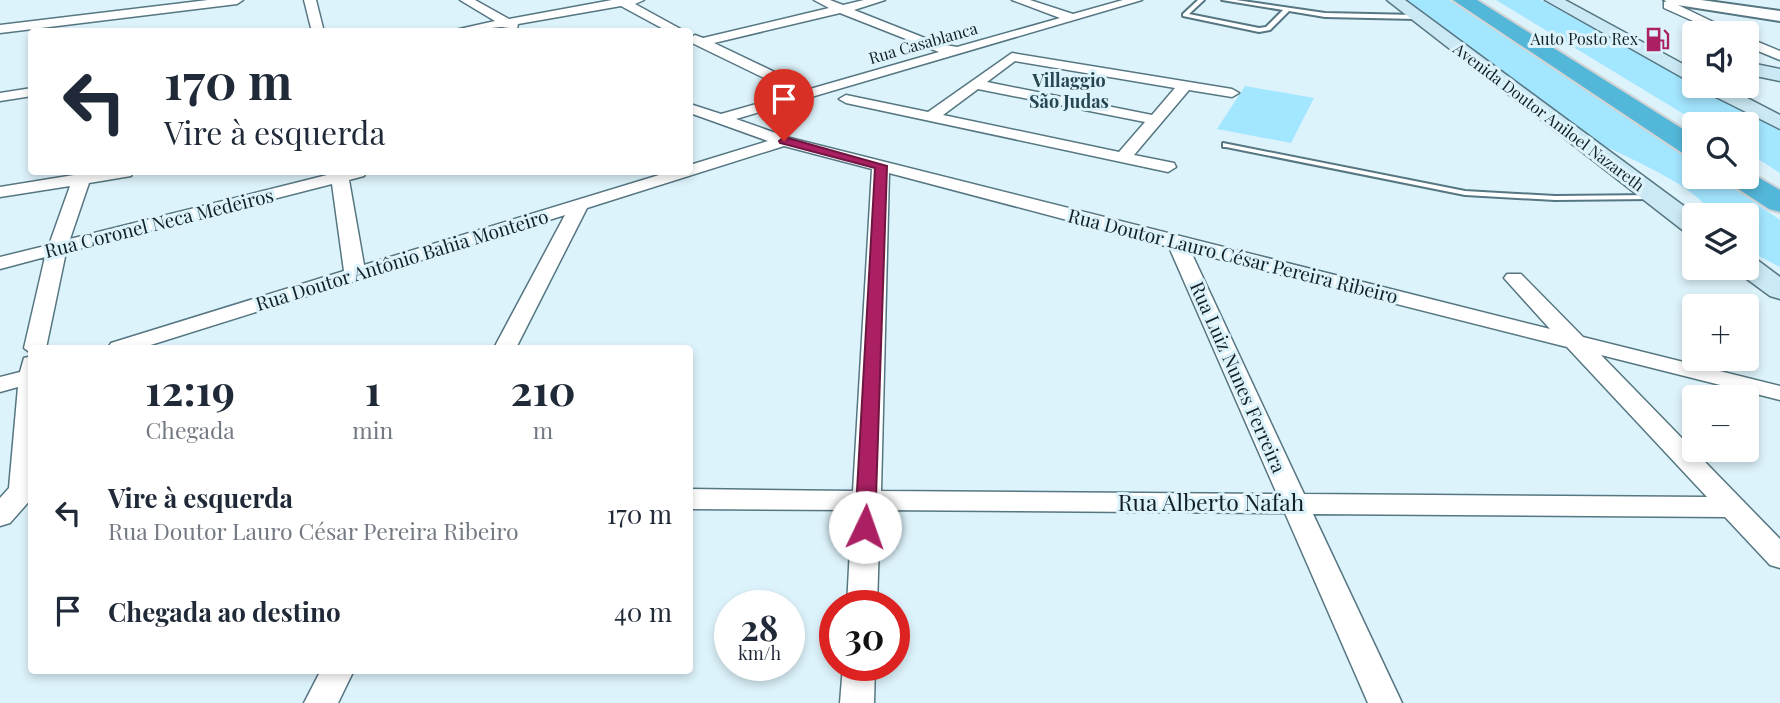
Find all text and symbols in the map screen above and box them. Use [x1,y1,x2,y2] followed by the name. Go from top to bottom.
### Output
[866,17,980,68] street label: Rua Casablanca
[1682,21,1759,462] map controls
[1682,21,1759,98] button: sound
[1644,25,1672,53] fuel station icon: Auto Posto Rex
[1530,28,1639,49] place label: Auto Posto Rex
[1449,37,1650,196] street label: Avenida Doutor Aniloel Nazareth
[164,47,292,112] text: 170 m
[49,56,140,147] icon: left
[1029,68,1109,113] district label: Villaggio São Judas
[754,69,814,141] pin
[765,80,803,118] icon: arrive
[164,110,385,153] text: Vire à esquerda
[1682,112,1759,189] button: search
[41,181,276,263] street label: Rua Coronel Neca Medeiros
[1066,201,1401,309] street label: Rua Doutor Lauro César Pereira Ribeiro
[252,202,551,316] street label: Rua Doutor Antônio Bahia Monteiro
[1682,203,1759,280] button: layers
[1185,277,1293,477] street label: Rua Luiz Nunes Ferreira
[1682,294,1759,371] button: +
[145,361,235,417] text: 12:19
[365,361,381,417] text: 1
[510,361,576,417] text: 210
[1682,385,1759,462] button: −
[146,414,235,445] text: Chegada
[352,414,393,445] text: min
[533,414,553,445] text: m
[108,480,293,515] text: Vire à esquerda
[1118,486,1305,517] street label: Rua Alberto Nafah
[828,490,902,564] position arrow
[49,494,87,532] icon: left
[607,496,672,531] text: 170 m
[108,515,519,546] text: Rua Doutor Lauro César Pereira Ribeiro
[819,590,910,681] speed limit sign: 30
[49,592,87,630] icon: arrive
[108,594,341,629] text: Chegada ao destino
[614,594,672,629] text: 40 m
[741,603,778,650] text: 28
[738,641,781,665] text: km/h

